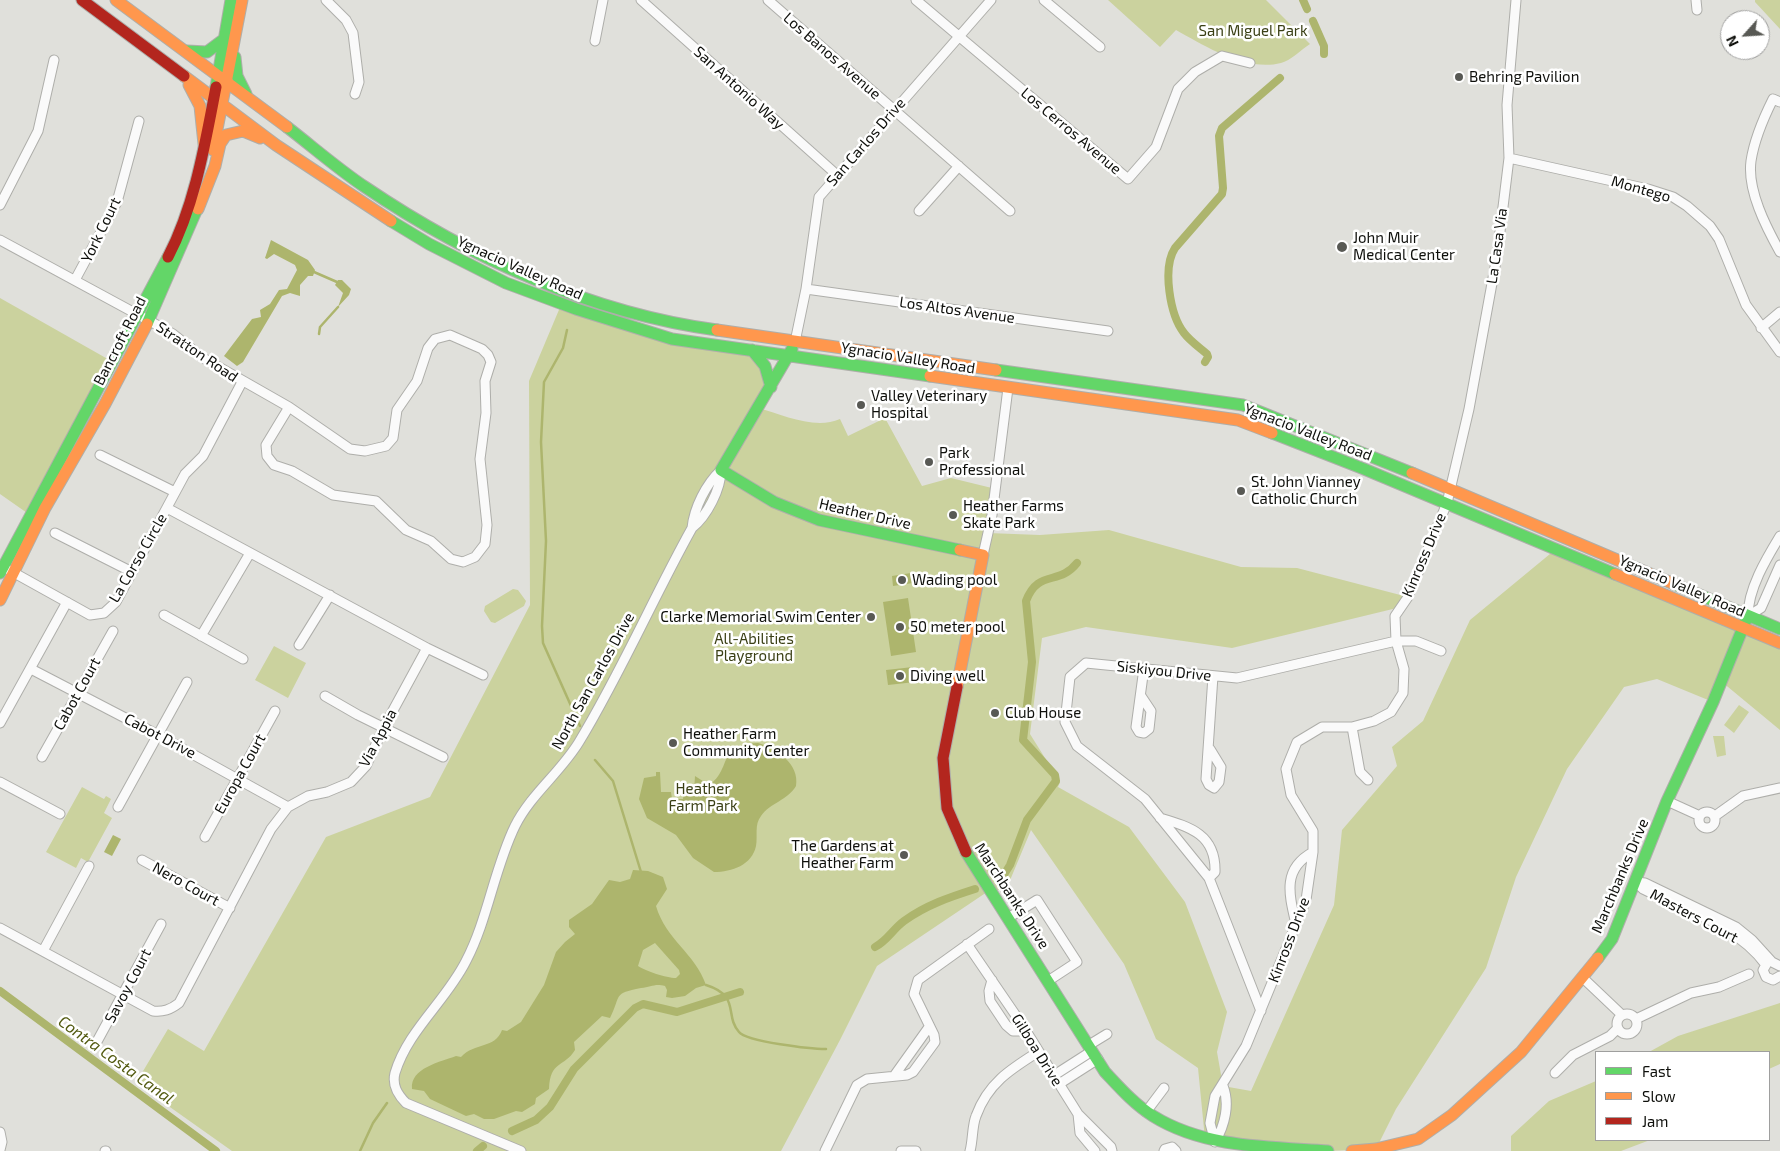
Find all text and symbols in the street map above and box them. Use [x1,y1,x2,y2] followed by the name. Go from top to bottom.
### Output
[780,9,884,103] street label: Los Banos Avenue
[1720,10,1770,60] north arrow
[1198,22,1308,40] park label: San Miguel Park
[1722,33,1742,50] text: N
[690,43,788,133] street label: San Antonio Way
[1469,68,1579,86] place label: Behring Pavilion
[1453,71,1465,83] marker: Behring Pavilion
[1017,84,1125,178] street label: Los Cerros Avenue
[823,94,909,190] street label: San Carlos Drive
[1609,172,1673,206] street label: Montego
[77,194,125,266] street label: York Court
[1483,207,1511,285] street label: La Casa Via
[1353,229,1455,264] place label: John Muir Medical Center
[454,232,586,304] street label: Ygnacio Valley Road
[1335,240,1349,254] marker: John Muir Medical Center
[898,293,1016,327] street label: Los Altos Avenue
[90,294,150,388] street label: Bancroft Road
[153,318,241,386] street label: Stratton Road
[840,339,976,377] street label: Ygnacio Valley Road
[871,387,987,422] place label: Valley Veterinary Hospital
[855,399,867,411] marker: Valley Veterinary Hospital
[1242,399,1374,465] street label: Ygnacio Valley Road
[939,444,1025,479] place label: Park Professional
[923,456,935,468] marker: Park Professional
[1251,473,1361,508] place label: St. John Vianney Catholic Church
[1235,485,1247,497] marker: St. John Vianney Catholic Church
[817,495,913,533] street label: Heather Drive
[963,497,1064,532] place label: Heather Farms Skate Park
[947,509,959,521] marker: Heather Farms Skate Park
[105,510,171,606] street label: La Corso Circle
[1398,510,1450,600] street label: Kinross Drive
[1616,551,1748,621] street label: Ygnacio Valley Road
[912,571,997,589] place label: Wading pool
[896,574,908,586] marker: Wading pool
[660,608,861,626] place label: Clarke Memorial Swim Center
[548,609,638,753] street label: North San Carlos Drive
[865,611,877,623] marker: Clarke Memorial Swim Center
[910,618,1005,636] place label: 50 meter pool
[894,621,906,633] marker: 50 meter pool
[714,630,794,665] park label: All-Abilities Playground
[50,655,104,733] street label: Cabot Court
[1116,657,1212,685] street label: Siskiyou Drive
[910,667,985,685] place label: Diving well
[894,670,906,682] marker: Diving well
[1005,704,1081,722] place label: Club House
[355,706,401,770] street label: Via Appia
[989,707,1001,719] marker: Club House
[121,710,199,762] street label: Cabot Drive
[683,725,809,760] place label: Heather Farm Community Center
[211,731,269,817] street label: Europa Court
[667,737,679,749] marker: Heather Farm Community Center
[668,780,738,815] park label: Heather Farm Park
[1588,816,1652,936] street label: Marchbanks Drive
[791,837,894,872] place label: The Gardens at Heather Farm
[971,840,1053,952] street label: Marchbanks Drive
[898,849,910,861] marker: The Gardens at Heather Farm
[149,858,223,910] street label: Nero Court
[1647,885,1741,947] street label: Masters Court
[1265,895,1313,985] street label: Kinross Drive
[101,946,155,1026] street label: Savoy Court
[1008,1011,1066,1089] street label: Gilboa Drive
[54,1012,178,1108] water label: Contra Costa Canal
[1595,1051,1770,1141] legend
[1642,1062,1671,1080] text: Fast
[1642,1087,1676,1105] text: Slow
[1642,1112,1668,1130] text: Jam

